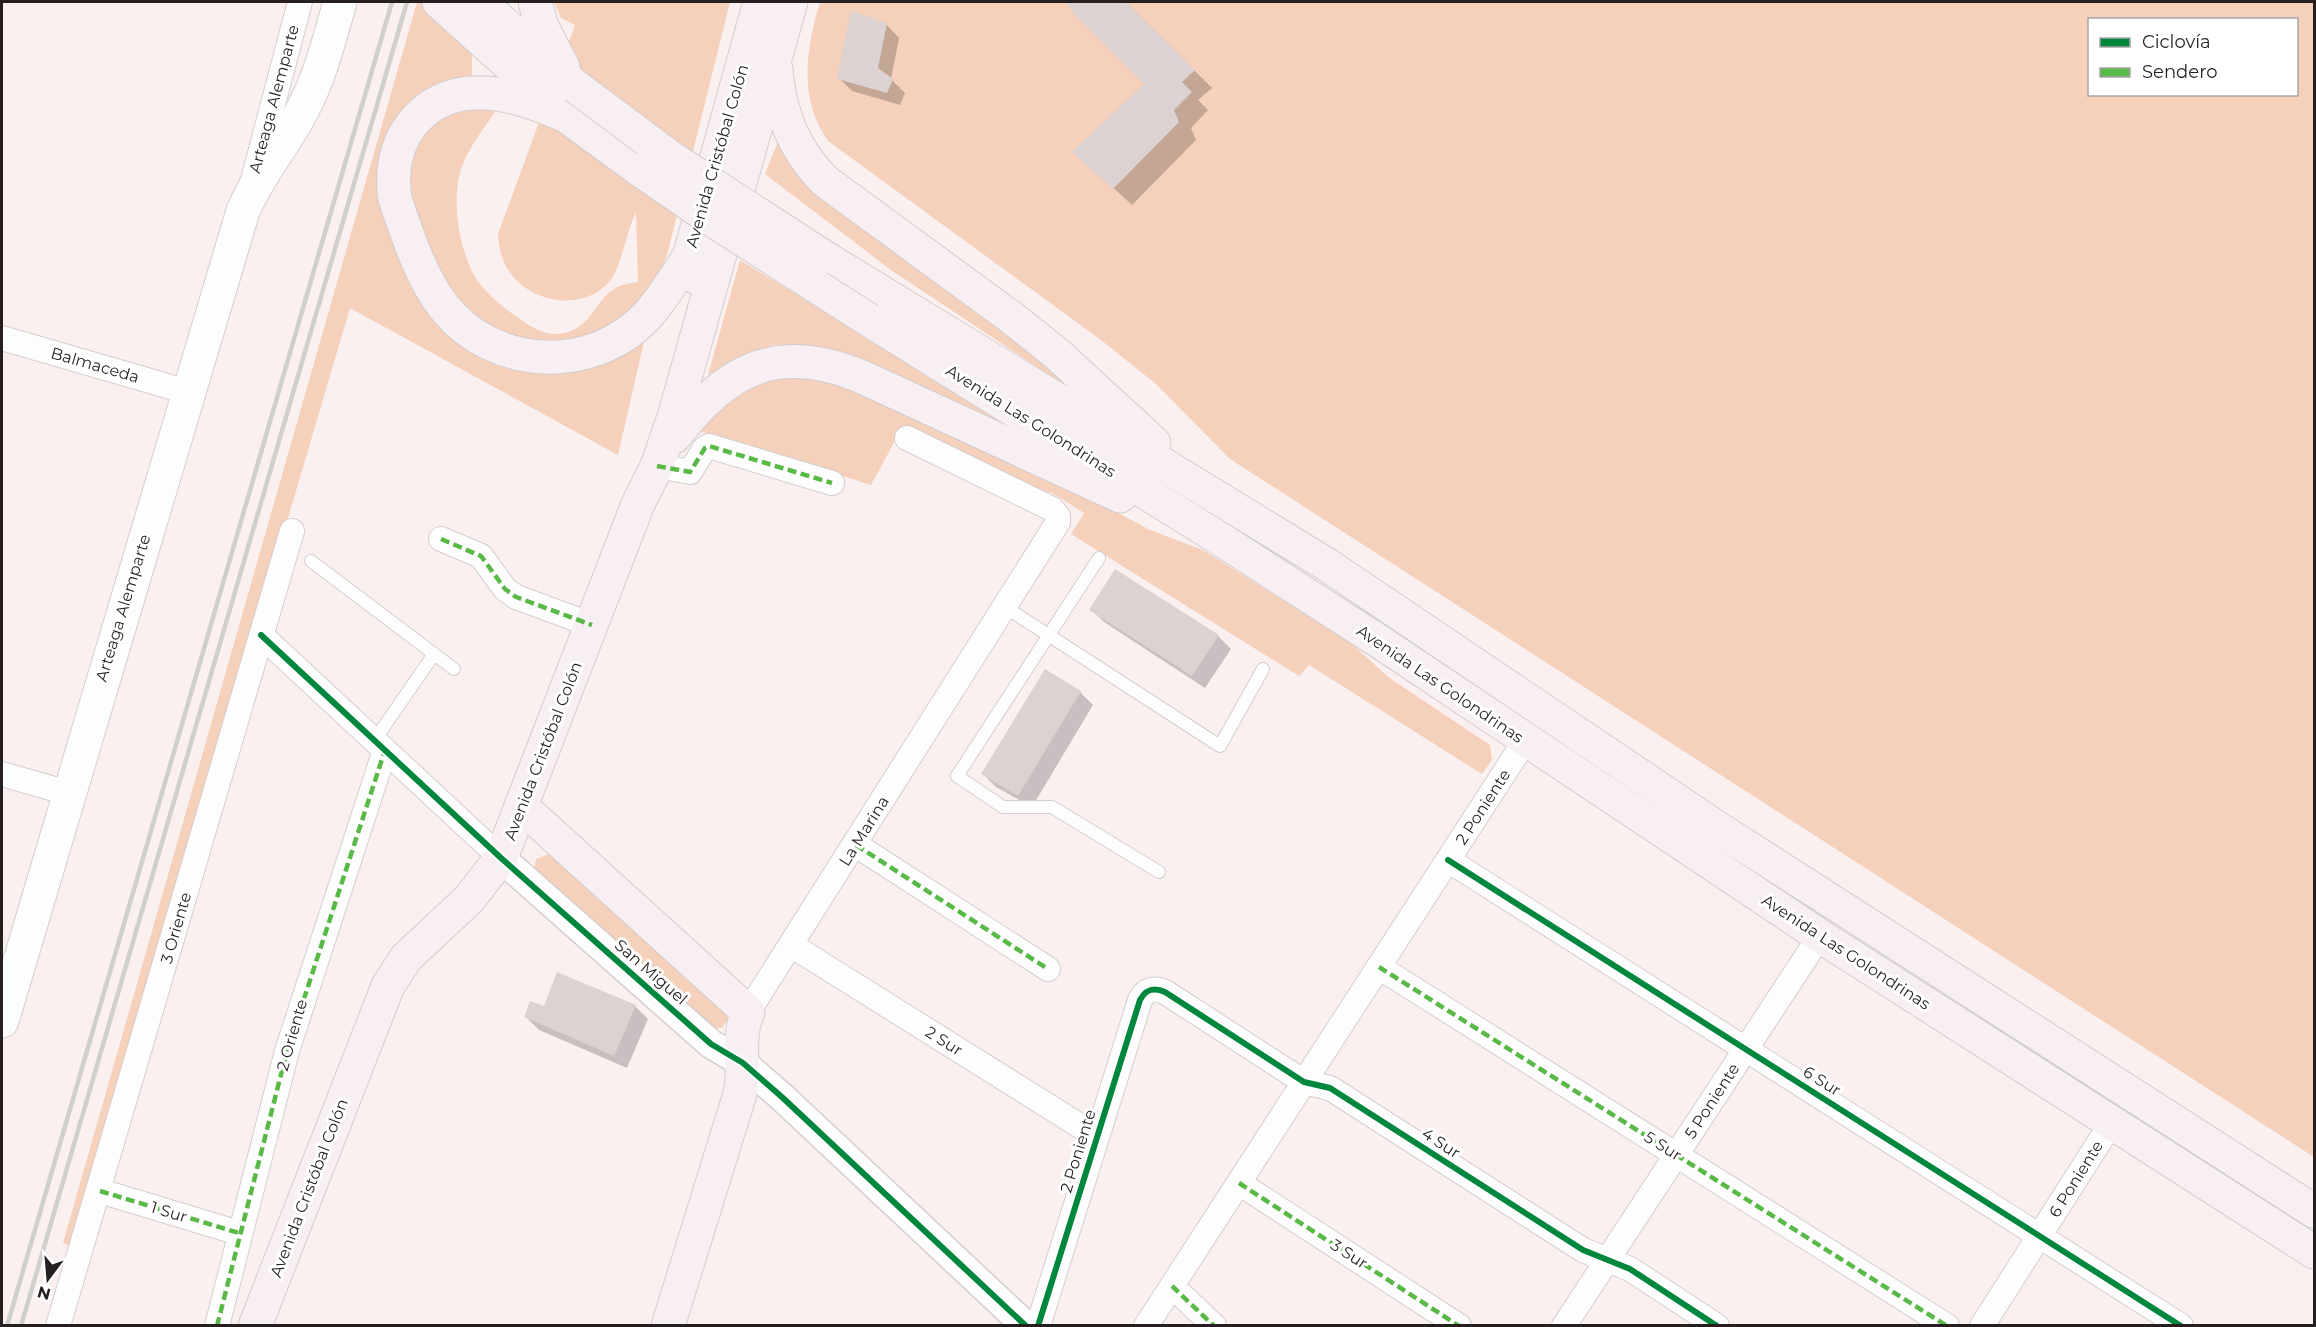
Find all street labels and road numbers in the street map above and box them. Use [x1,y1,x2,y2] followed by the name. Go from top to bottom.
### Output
[245,23,303,175] street label: Arteaga Alemparte
[682,62,752,250] street label: Avenida Cristóbal Colón
[49,343,141,387] street label: Balmaceda
[943,361,1120,481] street label: Avenida Las Golondrinas
[92,532,154,684] street label: Arteaga Alemparte
[1353,621,1527,747] street label: Avenida Las Golondrinas
[500,659,586,843] street label: Avenida Cristóbal Colón
[1452,766,1514,848] street label: 2 Poniente
[835,793,893,869] street label: La Marina
[157,890,195,966] street label: 3 Oriente
[1758,890,1934,1014] street label: Avenida Las Golondrinas
[611,935,691,1009] street label: San Miguel
[273,997,311,1073] street label: 2 Oriente
[922,1022,966,1060] street label: 2 Sur
[1681,1060,1743,1142] street label: 5 Poniente
[1800,1062,1844,1100] street label: 6 Sur
[266,1096,352,1280] street label: Avenida Cristóbal Colón
[1056,1107,1100,1195] street label: 2 Poniente
[1418,1124,1464,1162] street label: 4 Sur
[1641,1127,1685,1165] street label: 5 Sur
[2045,1137,2107,1221] street label: 6 Poniente
[149,1198,189,1226] street label: 1 Sur
[1327,1235,1371,1273] street label: 3 Sur

